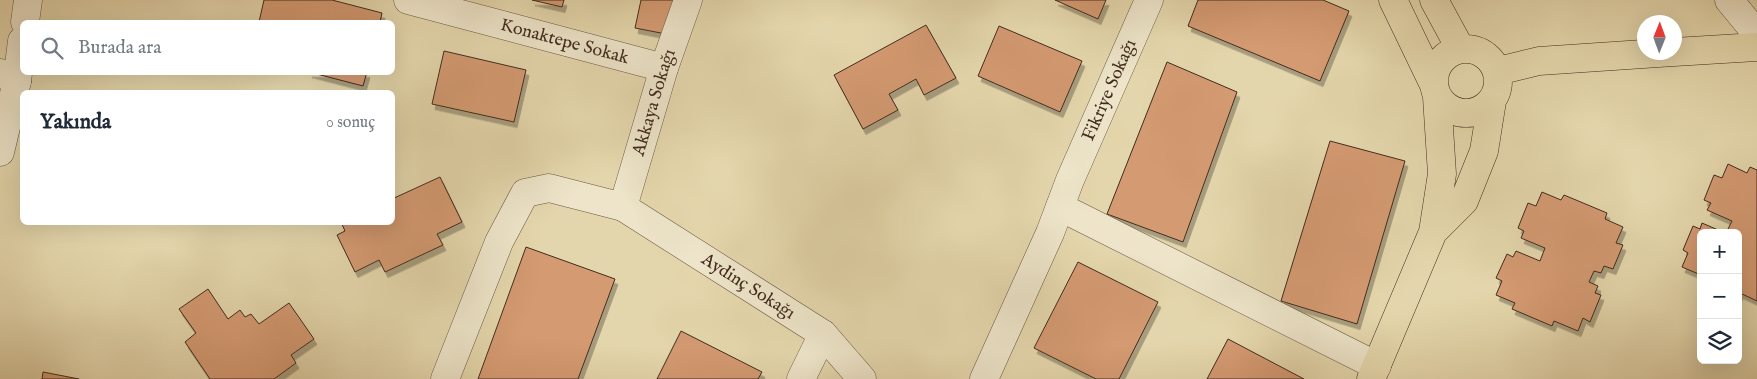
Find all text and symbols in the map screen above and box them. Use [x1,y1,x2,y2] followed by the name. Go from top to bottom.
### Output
[498,14,632,70] street label: Konaktepe Sokak
[1637,15,1682,60] north arrow
[20,20,395,75] search box
[38,34,66,62] icon: search
[1077,35,1142,145] street label: Fikriye Sokağı
[78,36,162,60] text: Burada ara
[627,46,681,160] street label: Akkaya Sokağı
[40,109,111,136] text: Yakında
[326,113,375,133] text: 0 sonuç
[1697,229,1742,364] map controls
[1697,229,1742,274] button: +
[696,248,800,325] street label: Aydinç Sokağı
[1697,274,1742,319] button: −
[1697,319,1742,364] button: layers

